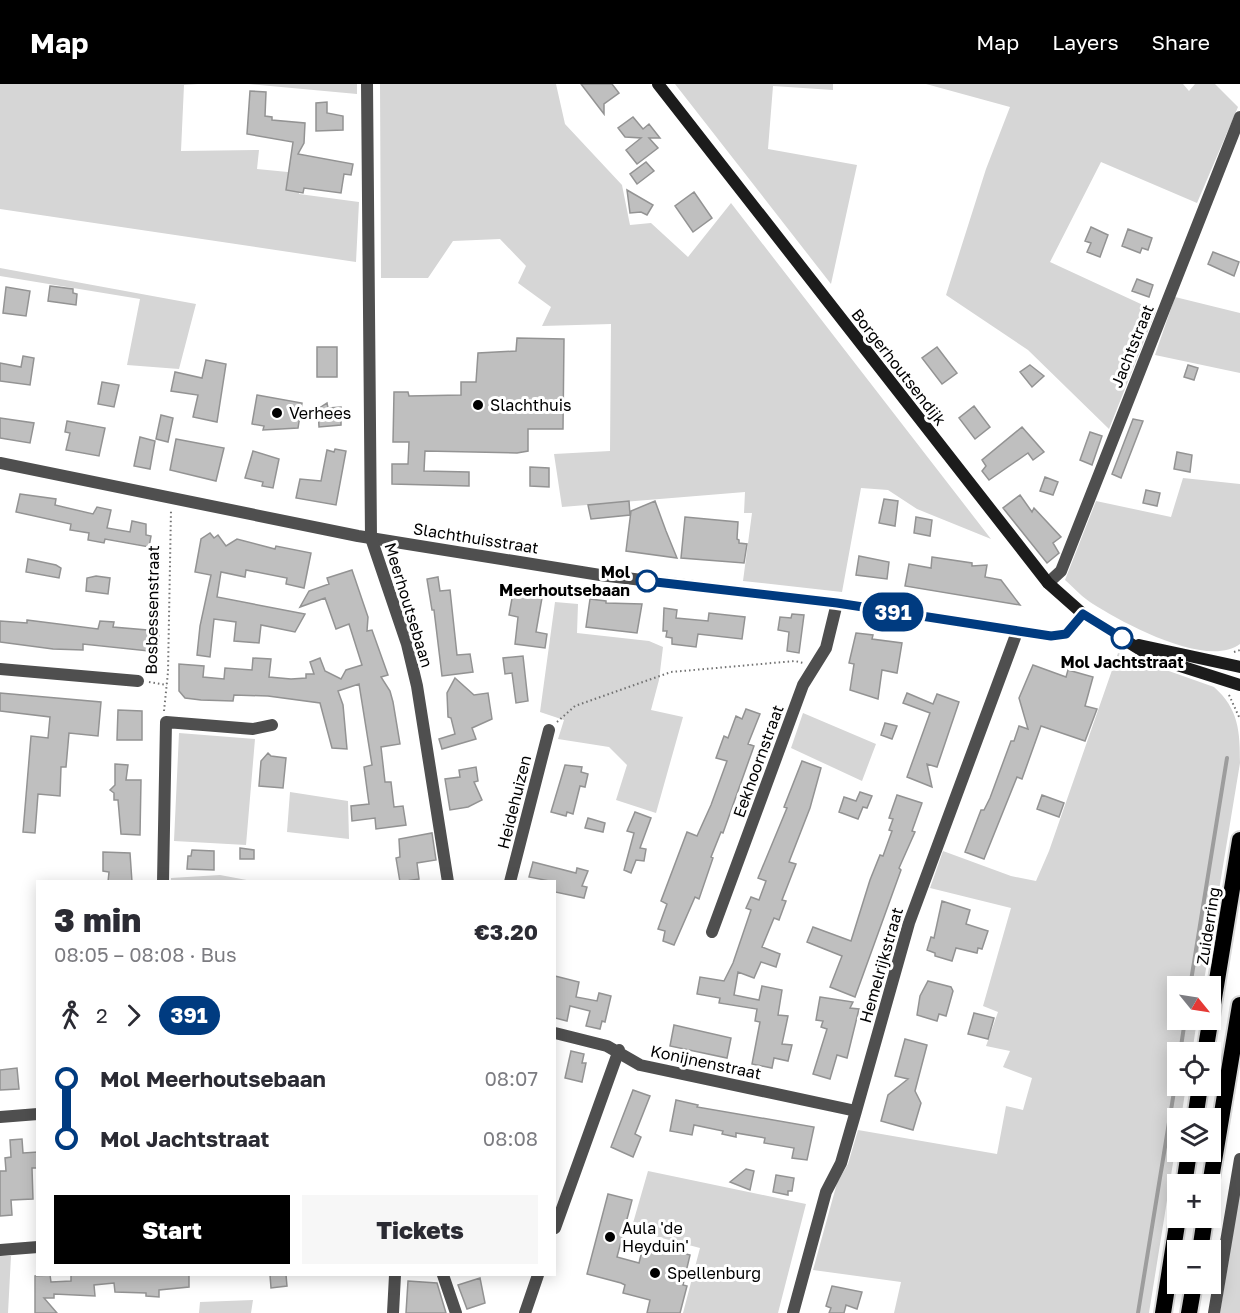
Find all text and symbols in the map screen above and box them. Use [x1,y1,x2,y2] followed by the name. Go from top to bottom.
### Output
[30,26,88,59] text: Map
[976,29,1019,55] text: Map
[1052,29,1119,55] text: Layers
[1152,29,1210,55] text: Share
[1106,301,1158,391] street label: Jachtstraat
[847,305,951,429] street label: Borgerhoutsendijk
[490,395,572,415] place label: Slachthuis
[471,398,485,412] marker: Slachthuis
[289,403,351,423] place label: Verhees
[270,406,284,420] marker: Verhees
[412,518,540,558] street label: Slachthuisstraat
[380,540,438,670] street label: Meerhoutsebaan
[141,545,163,675] street label: Bosbessenstraat
[499,562,631,600] place label: Mol Meerhoutsebaan
[636,570,658,592] marker: Mol Meerhoutsebaan
[858,592,928,632] line badge: 391
[875,599,911,625] text: 391
[1111,627,1133,649] marker: Mol Jachtstraat
[1060,652,1184,672] place label: Mol Jachtstraat
[728,702,788,820] street label: Eekhoornstraat
[493,753,535,851] street label: Heidehuizen
[1192,886,1224,966] street label: Zuiderring
[54,900,141,939] text: 3 min
[855,905,907,1025] street label: Hemelrijkstraat
[474,918,538,945] text: €3.20
[54,942,237,966] text: 08:05 – 08:08 · Bus
[1167,976,1221,1030] north arrow
[1167,976,1221,1294] map controls
[54,999,87,1032] icon: walk
[117,999,150,1032] icon: forward
[171,1002,208,1028] text: 391
[96,1003,108,1027] text: 2
[649,1040,763,1084] street label: Konijnenstraat
[1167,1042,1221,1096] button: locate
[100,1065,326,1092] text: Mol Meerhoutsebaan
[484,1066,538,1090] text: 08:07
[1167,1108,1221,1162] button: layers
[100,1125,269,1152] text: Mol Jachtstraat
[483,1126,538,1150] text: 08:08
[1167,1174,1221,1228] button: +
[54,1195,290,1264] button: Start
[302,1195,538,1264] button: Tickets
[622,1218,689,1256] place label: Aula 'de Heyduin'
[603,1230,617,1244] marker: Aula 'de Heyduin'
[1167,1240,1221,1294] button: −
[667,1263,761,1283] place label: Spellenburg
[648,1266,662,1280] marker: Spellenburg

